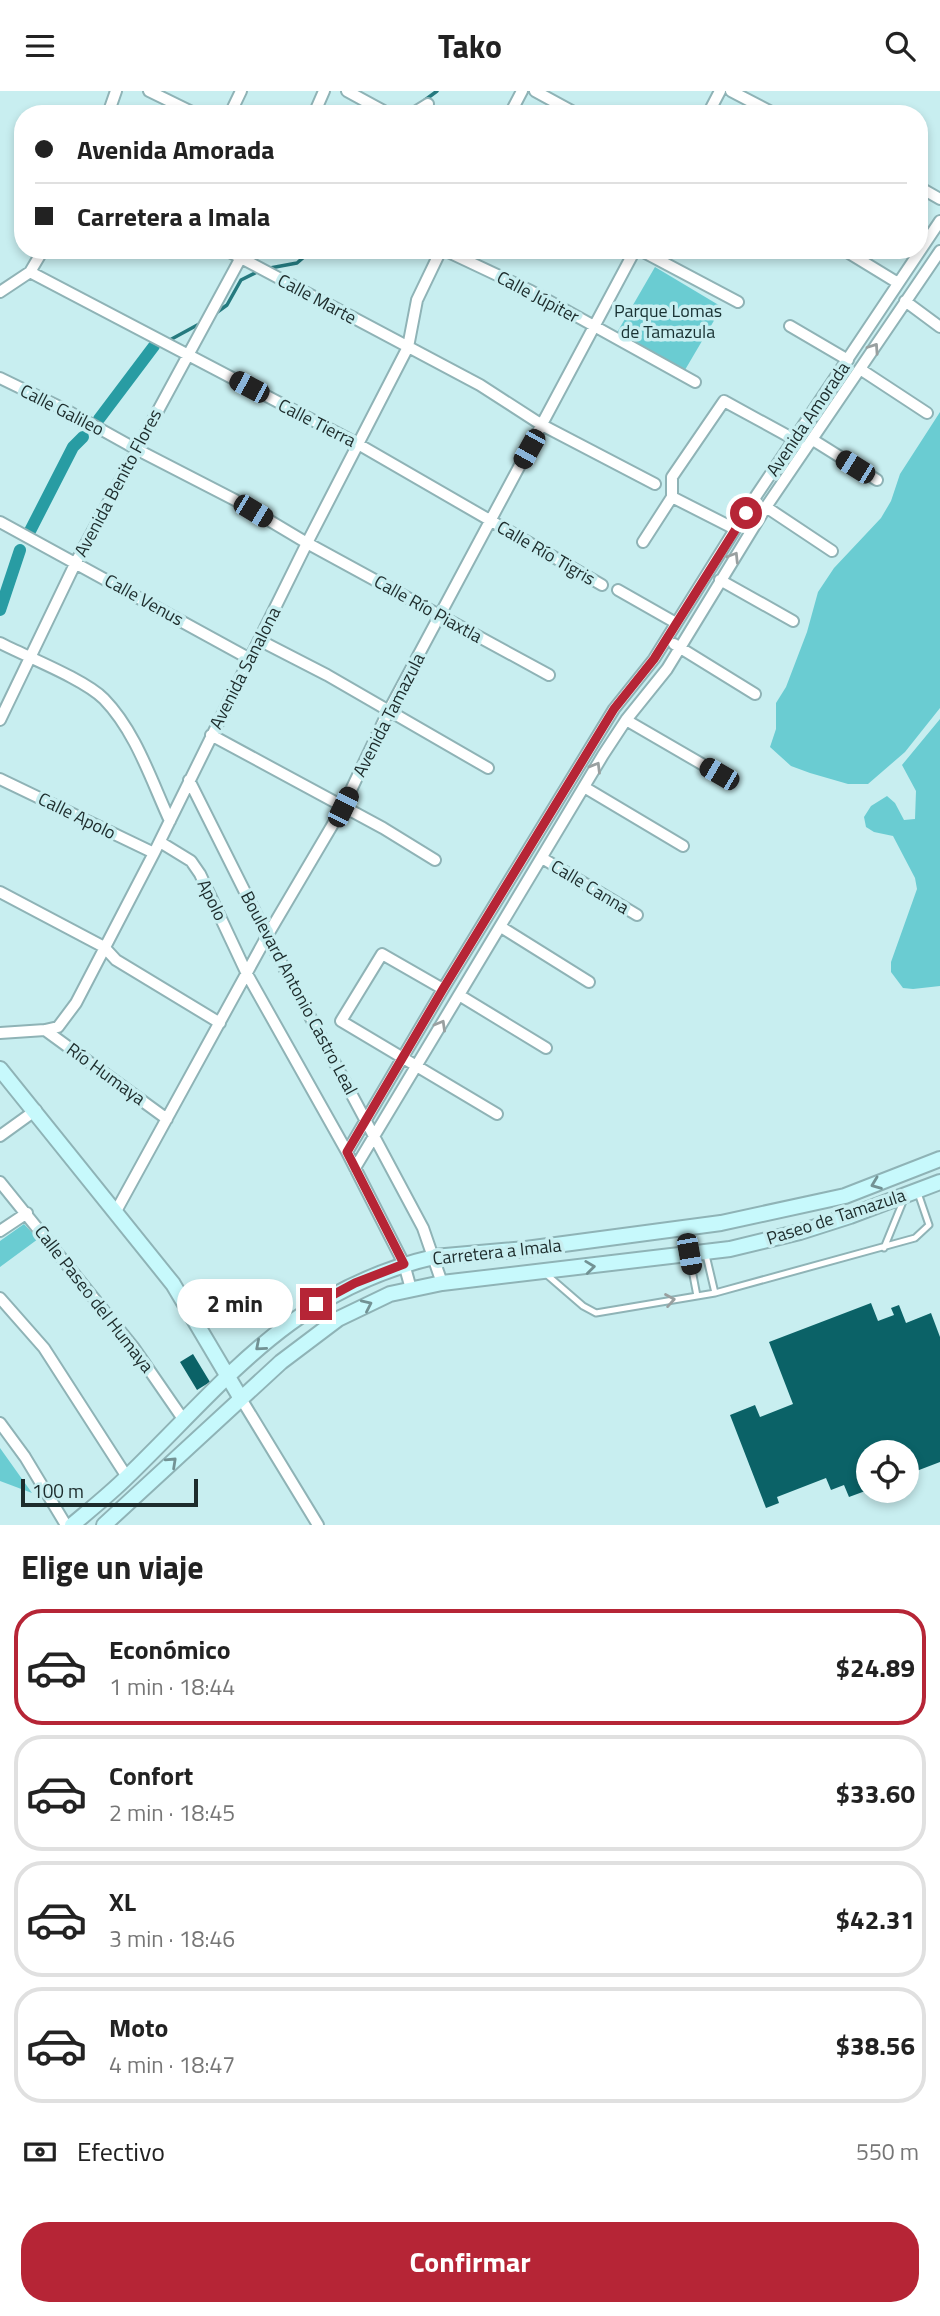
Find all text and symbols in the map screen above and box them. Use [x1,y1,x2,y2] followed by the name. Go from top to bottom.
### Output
[438,22,502,70] text: Tako
[21,27,59,65] icon: menu
[881,27,919,65] icon: search
[77,130,275,169] text: Avenida Amorada
[77,197,270,236] text: Carretera a Imala
[492,264,584,330] street label: Calle Júpiter
[273,266,362,331] street label: Calle Marte
[614,297,722,345] park label: Parque Lomas de Tamazula
[866,343,878,356] one-way arrow
[759,356,856,481] street label: Avenida Amorada
[226,368,273,406] car
[15,377,109,442] street label: Calle Galileo
[274,391,361,454] street label: Calle Tierra
[67,404,168,562] street label: Avenida Benito Flores
[510,426,549,472] car
[832,447,879,487] car
[230,491,277,531] car
[730,497,762,529] route start
[492,513,601,592] street label: Calle Río Tigris
[726,552,739,565] one-way arrow
[100,567,189,632] street label: Calle Venus
[369,568,487,649] street label: Calle Río Piaxtla
[202,602,287,734] street label: Avenida Sanalona
[346,648,431,781] street label: Avenida Tamazula
[696,754,743,794] car
[587,762,600,775] one-way arrow
[325,784,362,830] car
[34,785,121,846] street label: Calle Apolo
[546,853,635,921] street label: Calle Canna
[191,874,234,925] street label: Apolo
[234,886,365,1099] street label: Boulevard Antonio Castro Leal
[433,1020,446,1033] one-way arrow
[61,1036,151,1111] street label: Río Humaya
[871,1175,883,1189] one-way arrow
[763,1181,909,1252] street label: Paseo de Tamazula
[28,1219,161,1378] street label: Calle Paseo del Humaya
[431,1231,563,1272] street label: Carretera a Imala
[676,1231,703,1277] car
[584,1259,596,1274] one-way arrow
[176,1279,292,1329] callout: 2 min
[207,1286,263,1321] text: 2 min
[300,1288,332,1320] route end
[664,1293,676,1308] one-way arrow
[360,1299,372,1313] one-way arrow
[255,1338,268,1350] one-way arrow
[856,1440,919,1503] map controls
[856,1440,919,1503] button: locate
[164,1458,177,1470] one-way arrow
[21,1476,198,1508] scale bar
[32,1476,84,1505] text: 100 m
[21,1543,204,1591] text: Elige un viaje
[109,1630,231,1669] text: Económico
[25,1636,88,1699] icon: car
[836,1648,915,1687] text: $24.89
[109,1669,235,1704] text: 1 min · 18:44
[109,1756,193,1795] text: Confort
[25,1762,88,1825] icon: car
[836,1774,915,1813] text: $33.60
[109,1795,235,1830] text: 2 min · 18:45
[109,1882,136,1921] text: XL
[25,1888,88,1951] icon: car
[836,1900,915,1939] text: $42.31
[109,1921,235,1956] text: 3 min · 18:46
[109,2008,168,2047] text: Moto
[25,2014,88,2077] icon: car
[836,2026,915,2065] text: $38.56
[109,2047,235,2082] text: 4 min · 18:47
[77,2132,165,2171] text: Efectivo
[21,2133,59,2171] icon: cash
[856,2134,919,2169] text: 550 m
[21,2222,919,2302] button: Confirmar

